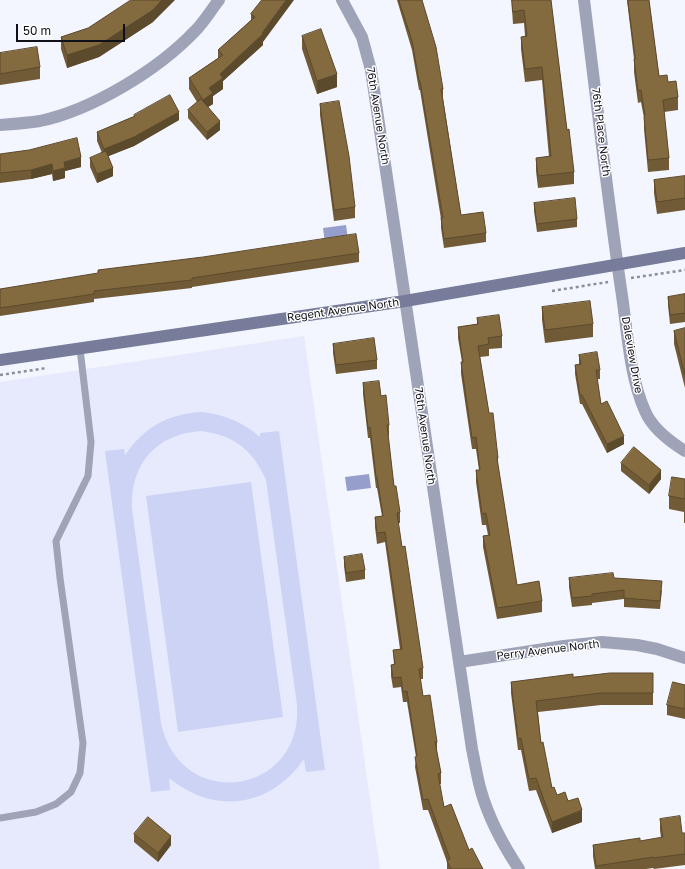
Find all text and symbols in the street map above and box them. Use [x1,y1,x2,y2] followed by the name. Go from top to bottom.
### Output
[18,16,127,42] scale bar
[23,23,51,38] text: 50 m
[364,66,392,166] street label: 76th Avenue North
[589,87,613,177] street label: 76th Place North
[286,296,400,324] street label: Regent Avenue North
[619,316,645,394] street label: Daleview Drive
[412,386,438,486] street label: 76th Avenue North
[496,637,600,663] street label: Perry Avenue North

